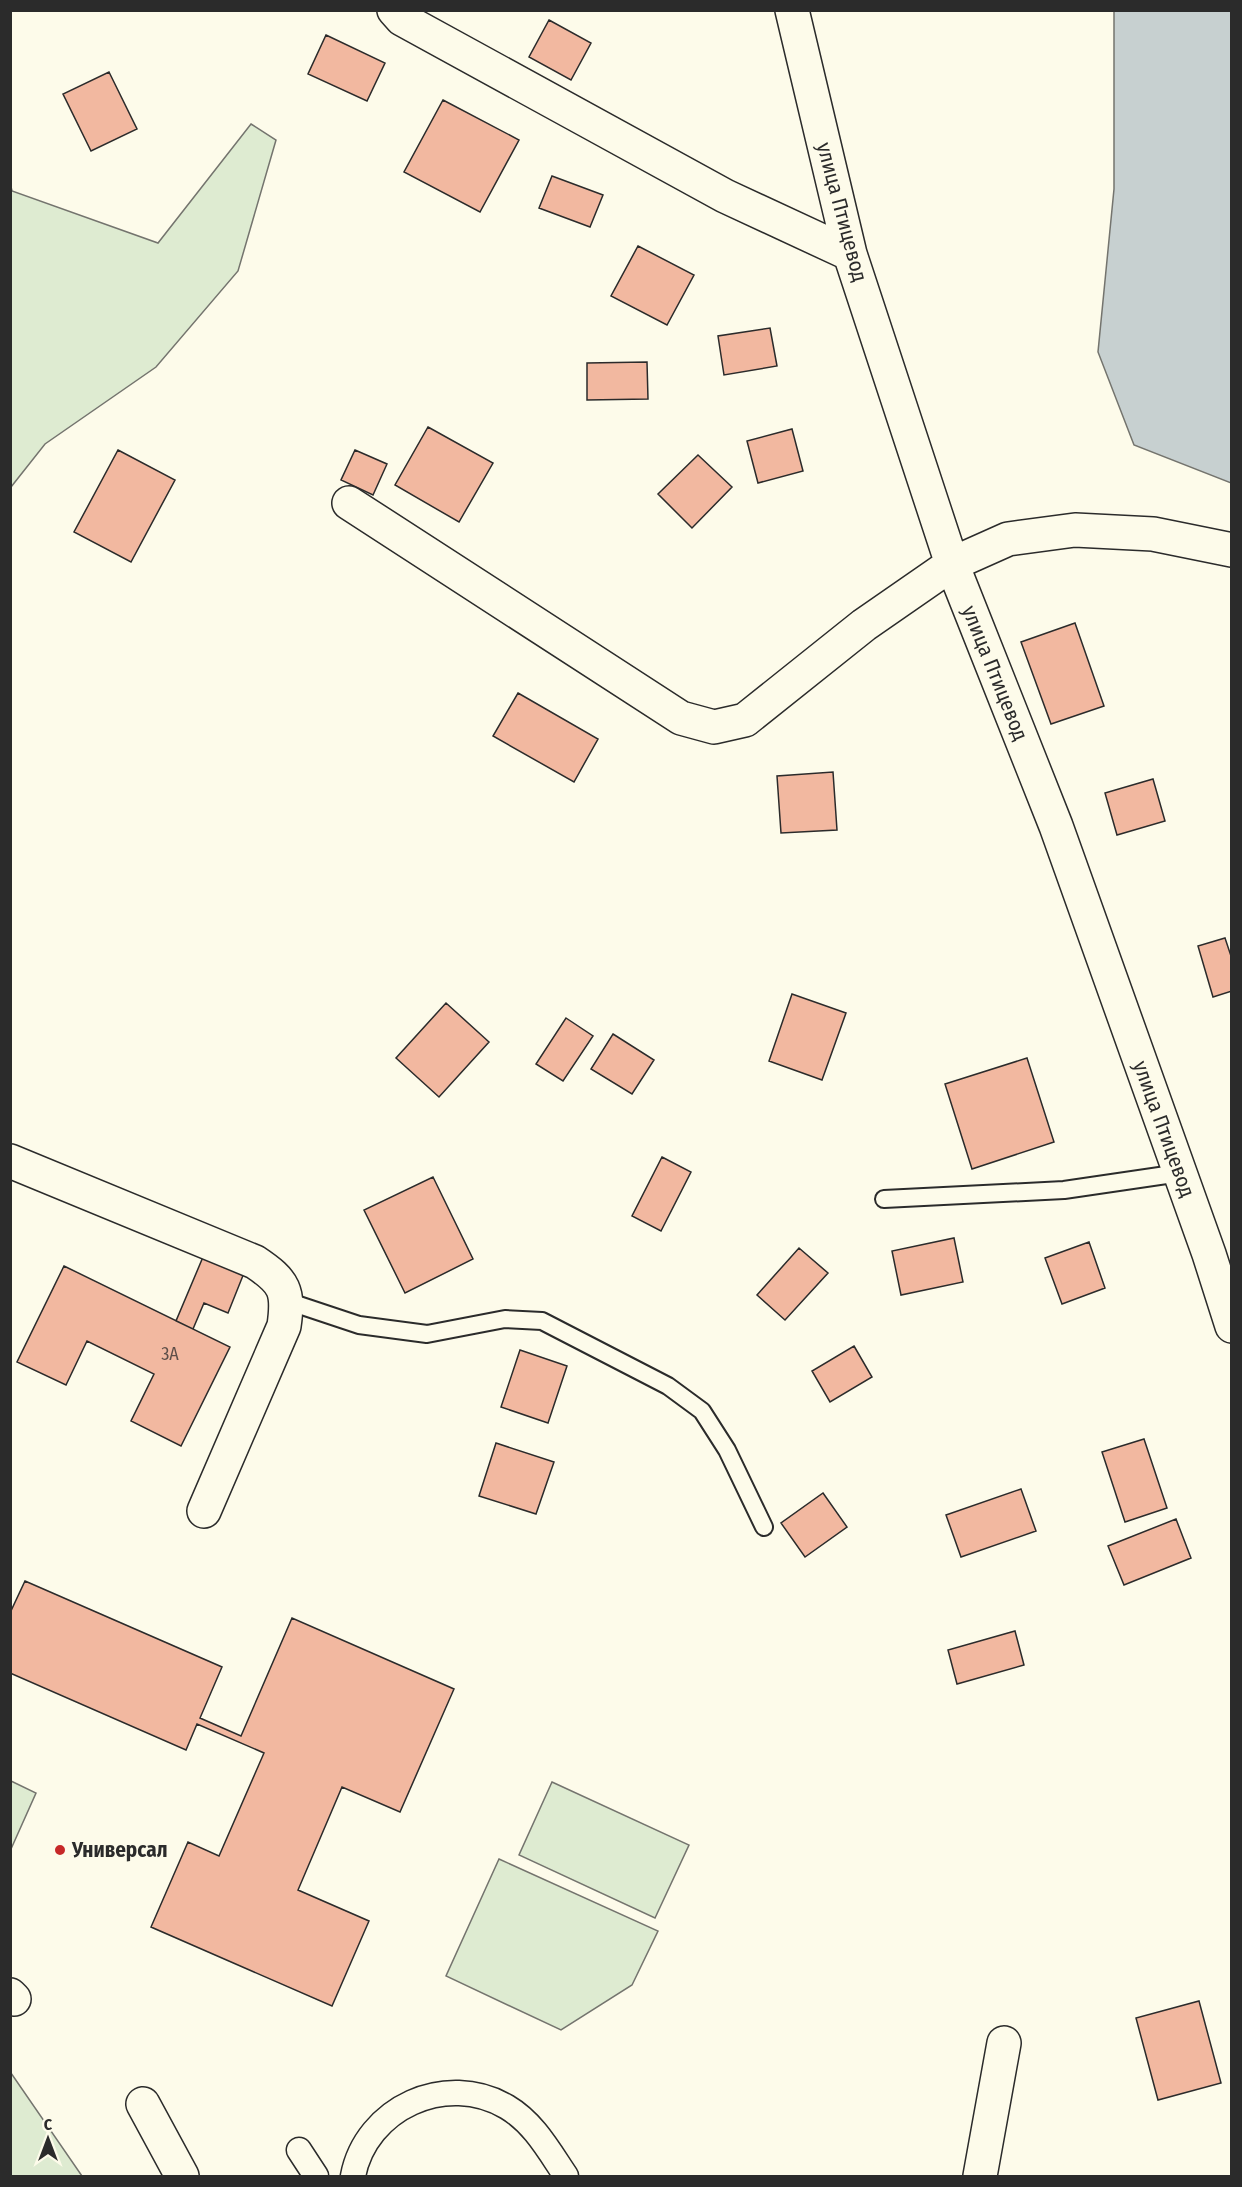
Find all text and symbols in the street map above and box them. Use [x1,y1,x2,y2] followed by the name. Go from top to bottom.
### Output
[811,139,873,285] street label: улица Птицевод
[956,602,1034,744] street label: улица Птицевод
[1127,1057,1201,1201] street label: улица Птицевод
[161,1343,179,1365] house number: 3А
[71,1837,167,1863] place label: Универсал
[53,1843,67,1857] marker: Универсал
[18,2109,78,2169] north arrow
[44,2115,53,2134] text: С

